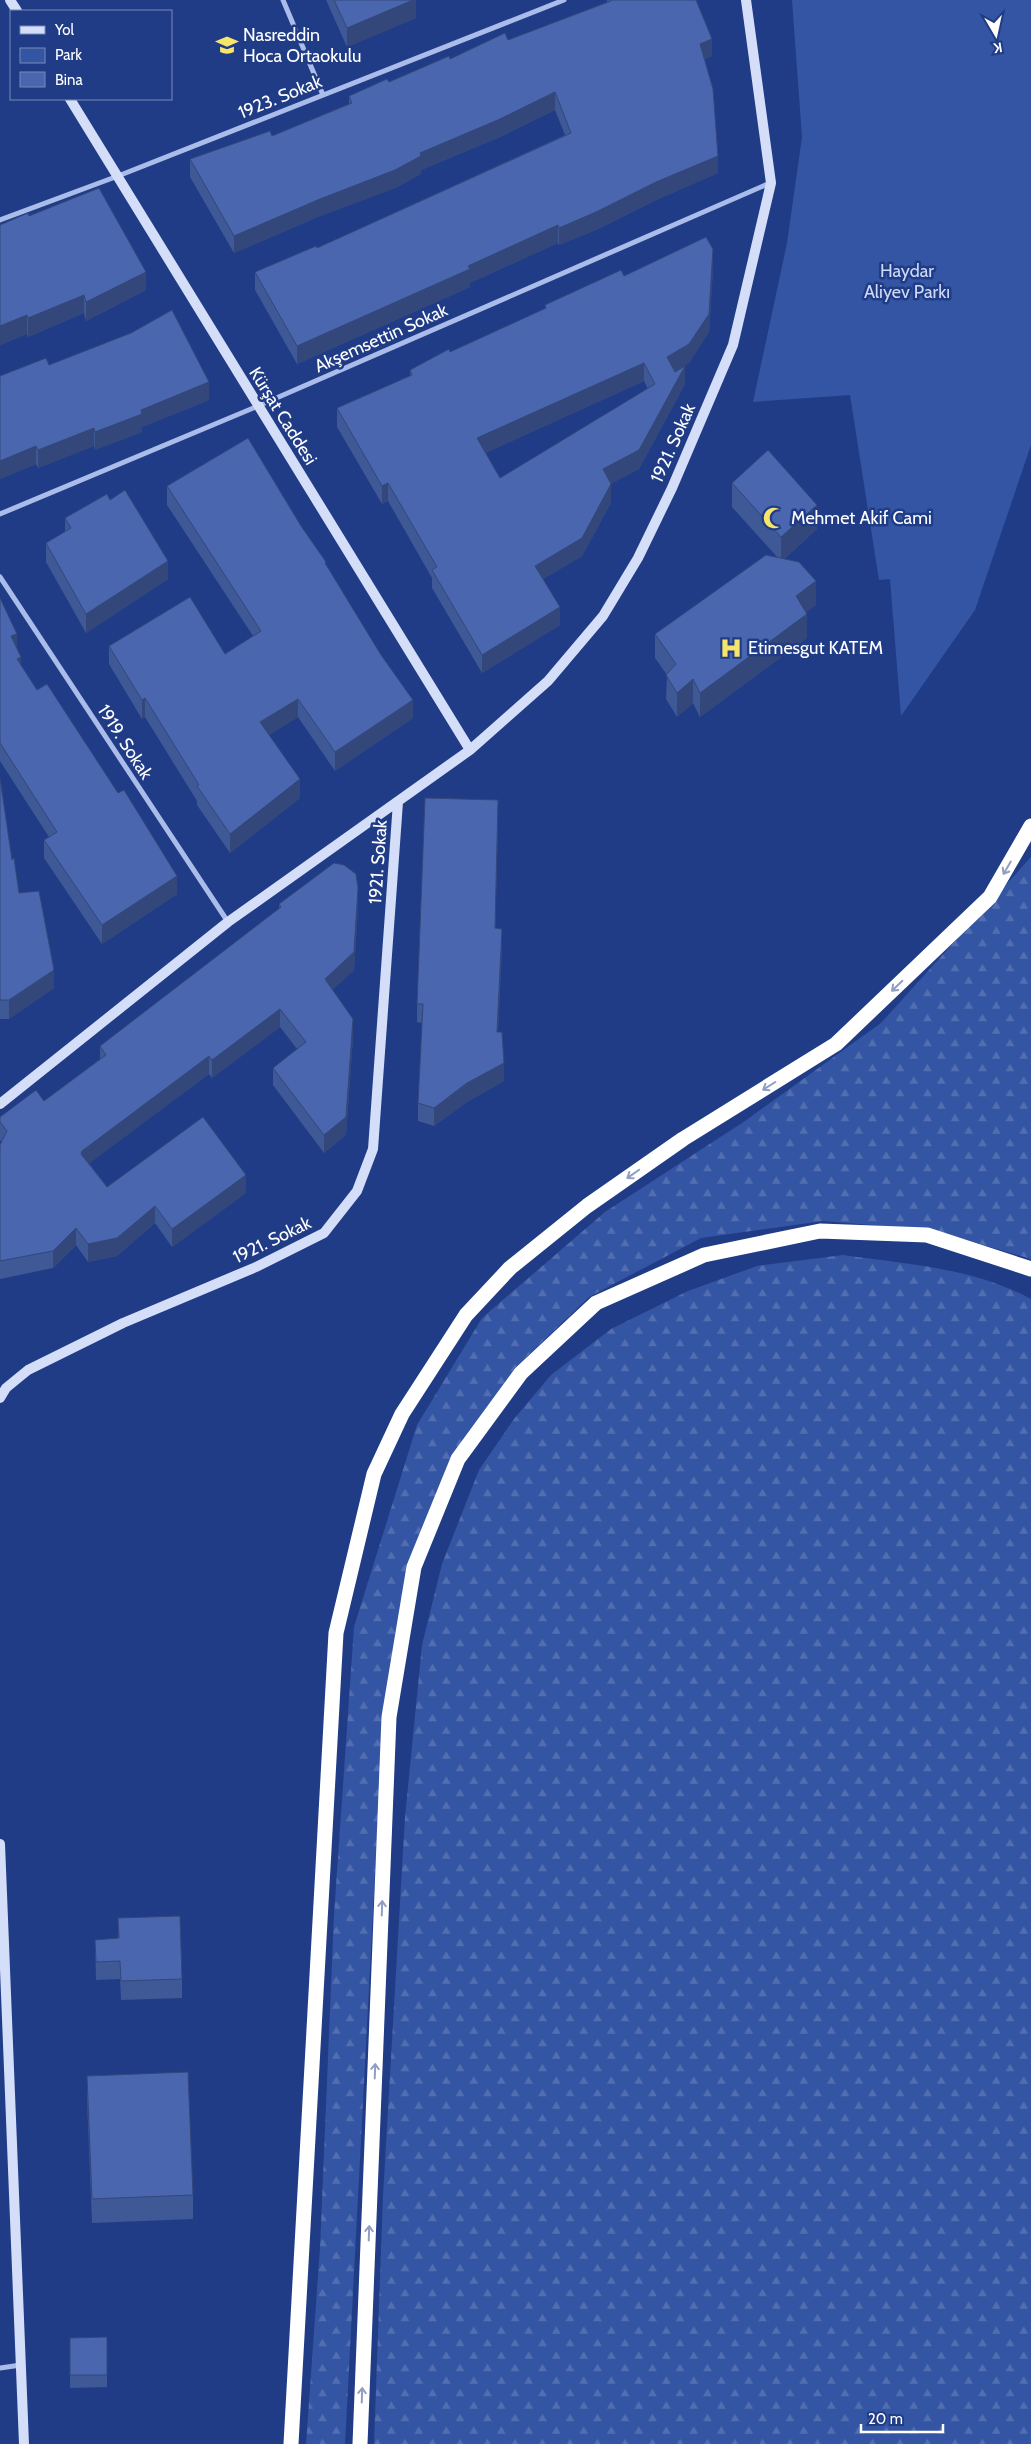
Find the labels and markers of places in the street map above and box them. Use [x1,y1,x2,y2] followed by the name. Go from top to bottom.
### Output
[243,24,361,67] place label: Nasreddin Hoca Ortaokulu
[214,32,240,58] school or university icon: Nasreddin Hoca Ortaokulu
[761,505,787,531] mosque icon: Mehmet Akif Cami
[791,507,932,529] place label: Mehmet Akif Cami
[718,635,744,661] hospital icon: Etimesgut KATEM
[748,637,883,659] place label: Etimesgut KATEM

